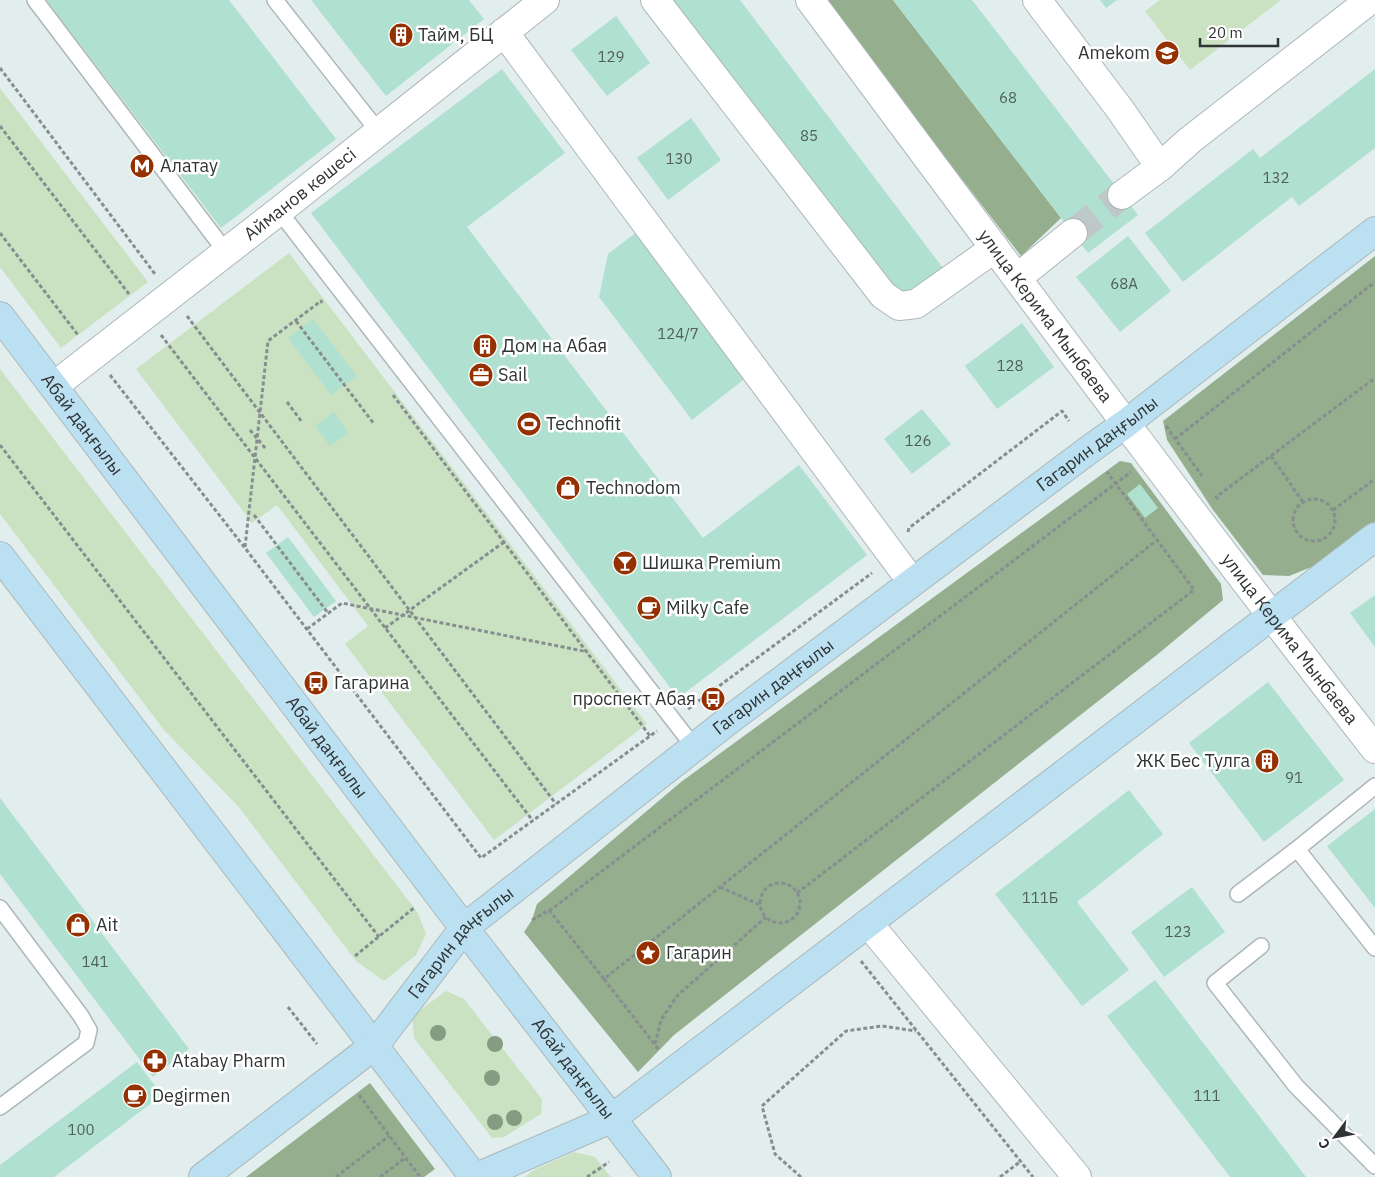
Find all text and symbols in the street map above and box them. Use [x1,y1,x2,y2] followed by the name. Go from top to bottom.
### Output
[1200,15,1278,47] scale bar
[388,22,414,48] building icon: Тайм, БЦ
[418,23,494,46] place label: Тайм, БЦ
[1208,23,1243,42] text: 20 m
[1154,40,1180,66] school or university icon: Amekom
[1078,41,1150,64] place label: Amekom
[597,47,625,66] house number: 129
[999,88,1017,107] house number: 68
[800,126,818,145] house number: 85
[239,142,361,245] street label: Айманов көшесі
[665,149,693,168] house number: 130
[129,153,155,179] metro station icon: Алатау
[160,154,218,177] place label: Алатау
[1262,168,1290,187] house number: 132
[974,225,1118,407] street label: улица Керима Мынбаева
[1110,274,1138,293] house number: 68А
[657,324,699,343] house number: 124/7
[472,333,498,359] building icon: Дом на Абая
[502,334,607,357] place label: Дом на Абая
[996,356,1024,375] house number: 128
[468,362,494,388] office icon: Sail
[498,363,528,386] place label: Sail
[37,369,129,480] street label: Абай даңғылы
[1032,391,1163,496] street label: Гагарин даңғылы
[516,411,542,437] sports icon: Technofit
[546,412,621,435] place label: Technofit
[904,431,932,450] house number: 126
[555,475,581,501] shop icon: Technodom
[586,476,681,499] place label: Technodom
[1217,548,1364,729] street label: улица Керима Мынбаева
[612,550,638,576] bar icon: Шишка Premium
[642,551,781,574] place label: Шишка Premium
[636,595,662,621] cafe icon: Milky Cafe
[666,596,749,619] place label: Milky Cafe
[708,633,838,740] street label: Гагарин даңғылы
[303,670,329,696] bus stop icon: Гагарина
[334,671,410,694] place label: Гагарина
[700,686,726,712] bus stop icon: проспект Абая
[572,687,696,710] place label: проспект Абая
[281,691,373,802] street label: Абай даңғылы
[1254,748,1280,774] building icon: ЖК Бес Тулга
[1136,749,1250,772] place label: ЖК Бес Тулга
[1285,768,1303,787] house number: 91
[402,881,518,1003] street label: Гагарин даңғылы
[1022,888,1058,907] house number: 111Б
[65,912,91,938] shop icon: Ait
[96,913,118,936] place label: Ait
[1164,922,1192,941] house number: 123
[635,940,661,966] place icon: Гагарин
[666,941,732,964] place label: Гагарин
[81,952,109,971] house number: 141
[527,1013,620,1124] street label: Абай даңғылы
[142,1048,168,1074] pharmacy icon: Atabay Pharm
[172,1049,286,1072] place label: Atabay Pharm
[122,1083,148,1109] cafe icon: Degirmen
[152,1084,230,1107] place label: Degirmen
[1193,1086,1221,1105] house number: 111
[1310,1112,1360,1162] north arrow
[67,1120,95,1139] house number: 100
[1314,1135,1334,1153] text: С

